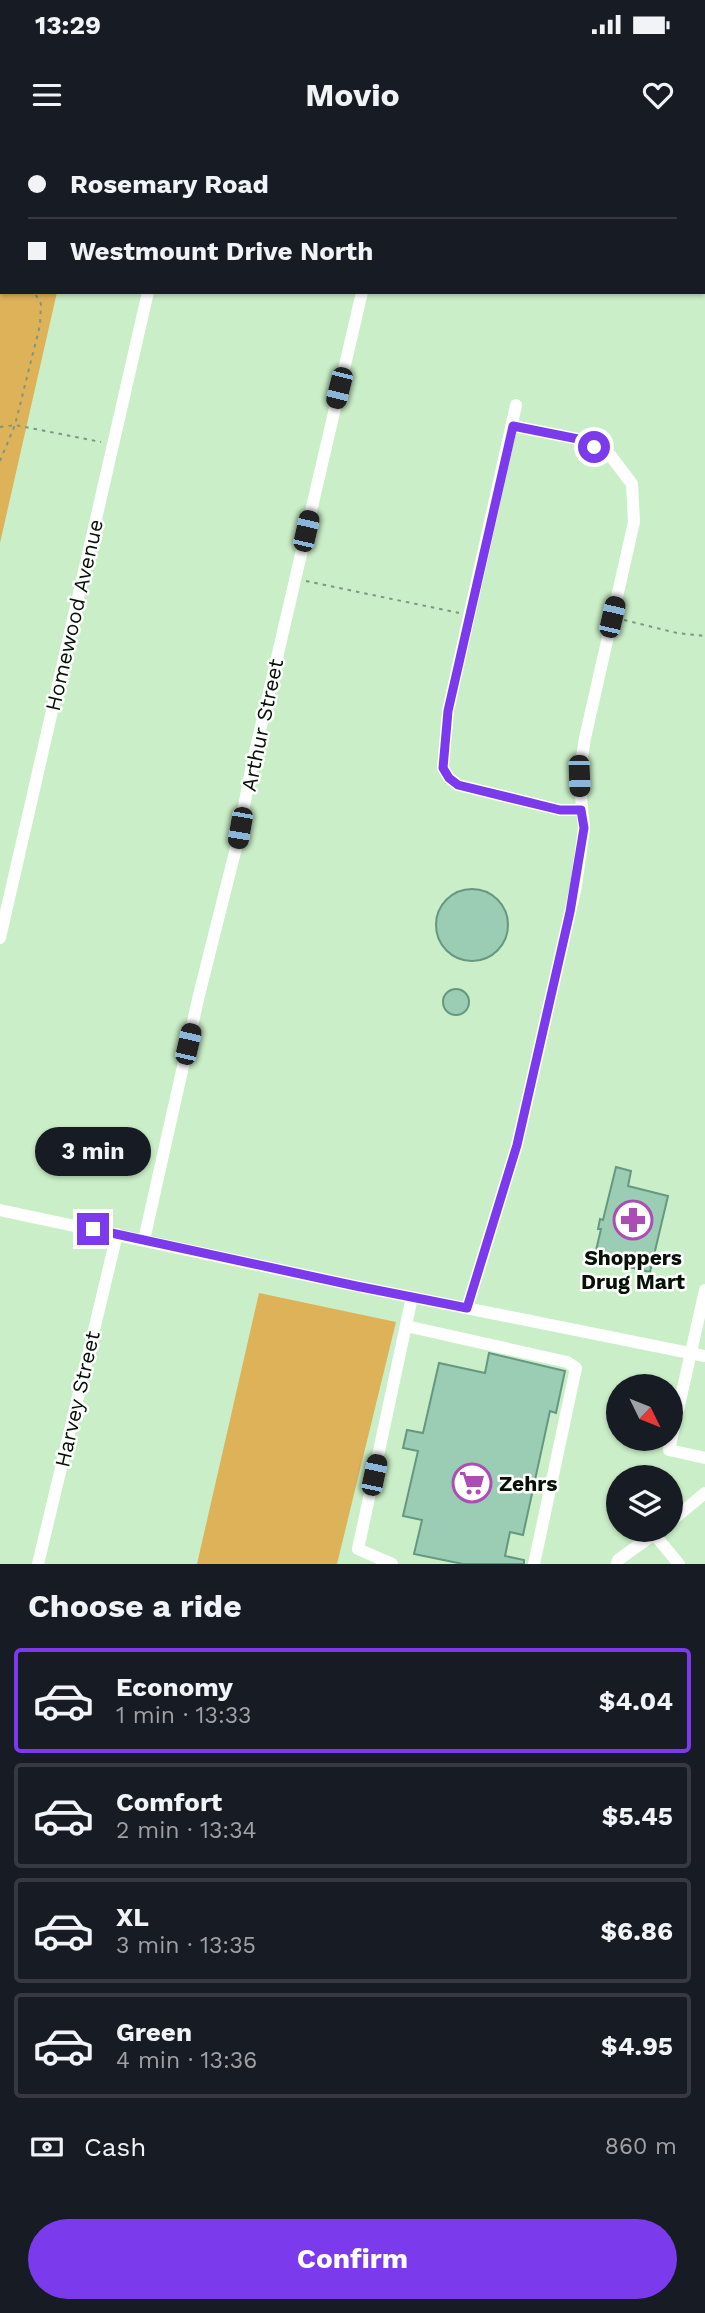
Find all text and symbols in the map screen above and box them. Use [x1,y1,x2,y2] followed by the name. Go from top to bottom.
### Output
[35,10,101,40] text: 13:29
[28,76,66,114] icon: menu
[305,76,400,114] text: Movio
[639,76,677,114] icon: heart
[70,169,269,199] text: Rosemary Road
[70,236,373,266] text: Westmount Drive North
[324,365,355,411] car
[578,431,610,463] route start
[292,508,321,554] car
[40,517,108,713] street label: Homewood Avenue
[598,594,627,640] car
[236,656,288,794] street label: Arthur Street
[568,755,591,797] car
[227,805,254,851] car
[174,1021,203,1067] car
[35,1128,151,1176] callout: 3 min
[62,1138,124,1165] text: 3 min
[612,1199,654,1241] pharmacy icon: Shoppers Drug Mart
[77,1213,109,1245] route end
[581,1245,685,1294] place label: Shoppers Drug Mart
[49,1328,105,1470] street label: Harvey Street
[606,1374,682,1451] north arrow
[606,1374,683,1542] map controls
[360,1452,389,1498] car
[451,1462,493,1504] supermarket icon: Zehrs
[606,1465,683,1542] button: layers
[499,1471,557,1496] place label: Zehrs
[28,1587,242,1625] text: Choose a ride
[32,1669,95,1732] icon: car
[116,1672,233,1702] text: Economy
[599,1686,673,1716] text: $4.04
[116,1702,252,1729] text: 1 min · 13:33
[32,1784,95,1847] icon: car
[116,1787,222,1817] text: Comfort
[602,1801,673,1831] text: $5.45
[116,1817,257,1844] text: 2 min · 13:34
[32,1899,95,1962] icon: car
[116,1902,149,1932] text: XL
[600,1916,673,1946] text: $6.86
[116,1932,256,1959] text: 3 min · 13:35
[32,2014,95,2077] icon: car
[116,2017,192,2047] text: Green
[601,2031,673,2061] text: $4.95
[116,2047,257,2074] text: 4 min · 13:36
[28,2128,66,2166] icon: cash
[84,2132,146,2162] text: Cash
[605,2133,677,2160] text: 860 m
[28,2219,677,2299] button: Confirm

